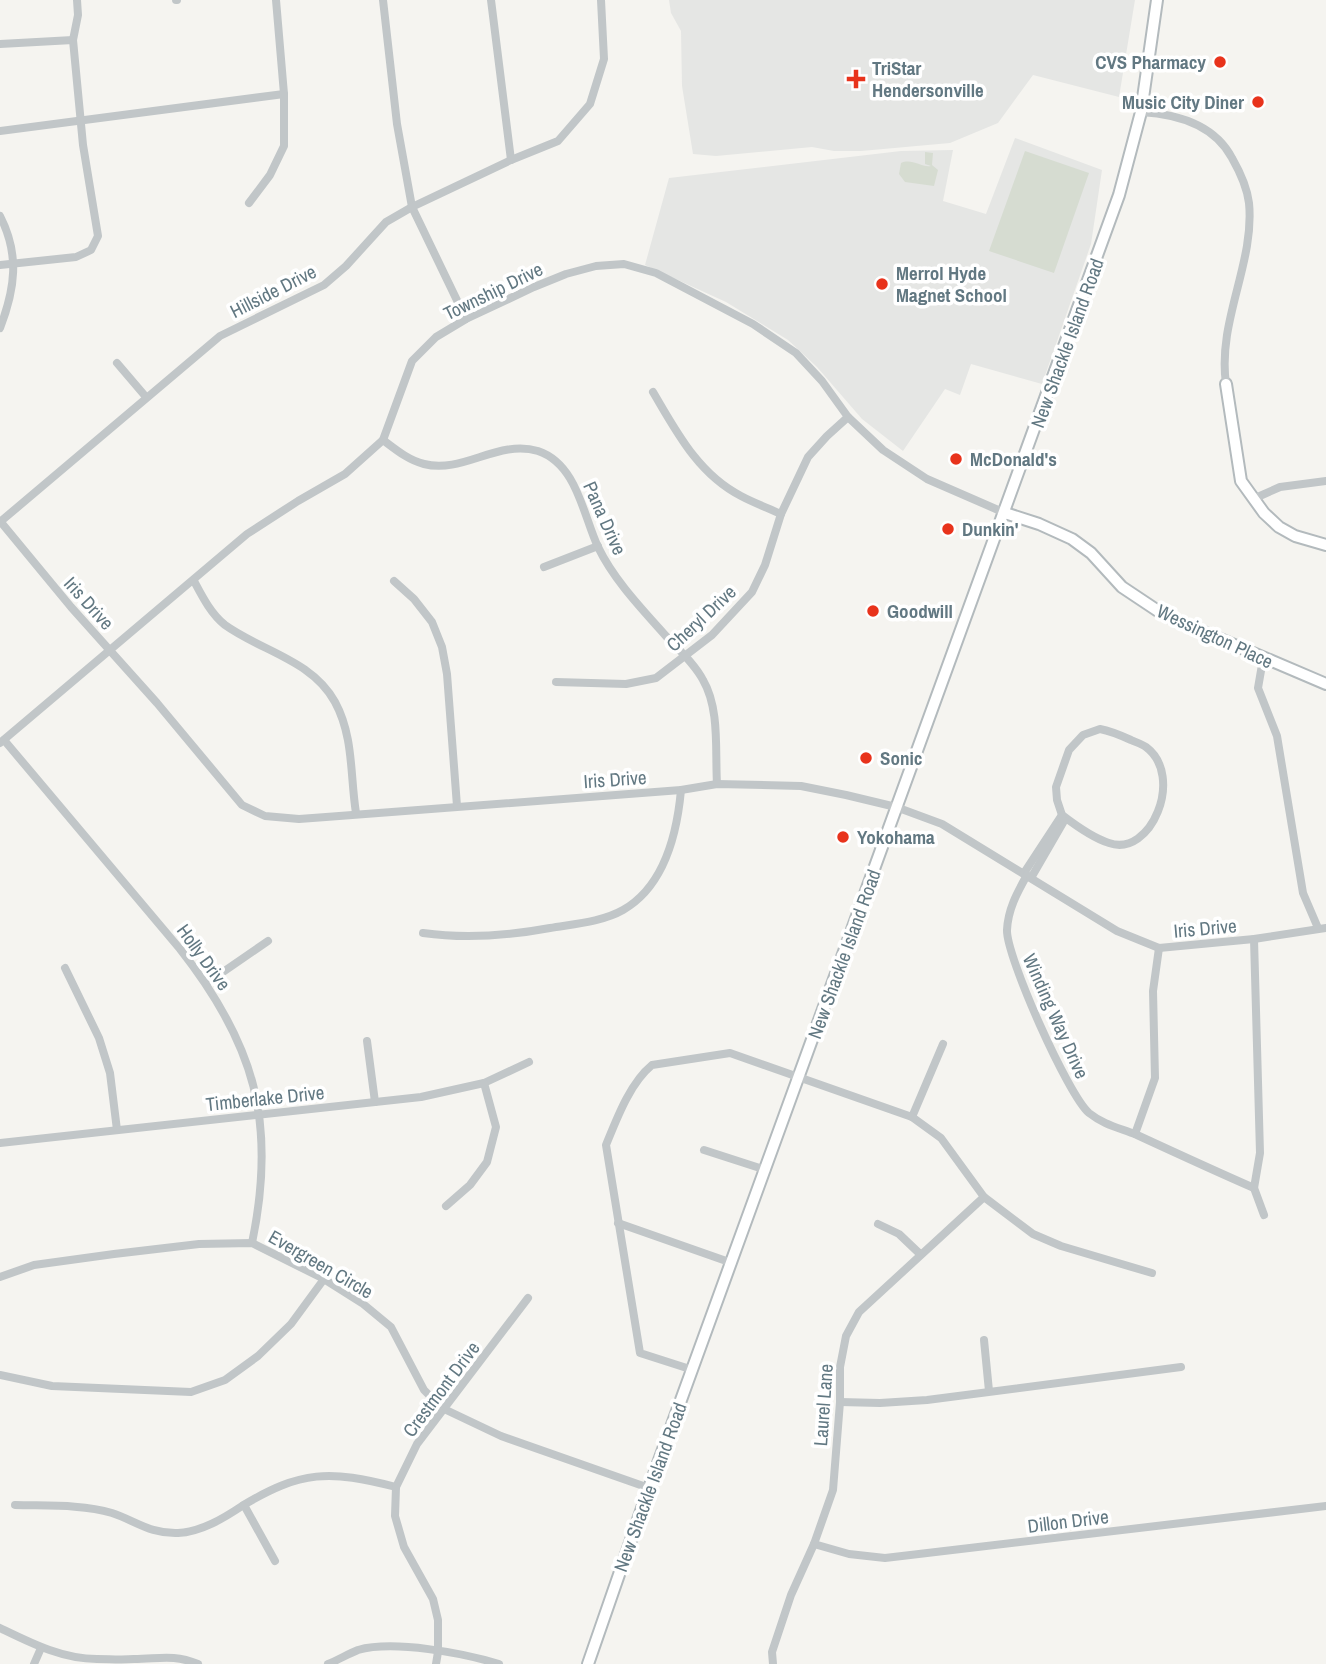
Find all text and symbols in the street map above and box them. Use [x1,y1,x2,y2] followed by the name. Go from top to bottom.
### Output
[1095,49,1206,75] place label: CVS Pharmacy
[1212,54,1228,70] marker: CVS Pharmacy
[872,55,984,103] place label: TriStar Hendersonville
[846,69,866,89] marker: TriStar Hendersonville
[1122,89,1244,115] place label: Music City Diner
[1250,94,1266,110] marker: Music City Diner
[1024,255,1110,431] street label: New Shackle Island Road
[439,256,547,326] street label: Township Drive
[225,258,321,324] street label: Hillside Drive
[896,260,1007,308] place label: Merrol Hyde Magnet School
[874,276,890,292] marker: Merrol Hyde Magnet School
[970,446,1057,472] place label: McDonald's
[948,451,964,467] marker: McDonald's
[577,477,633,559] street label: Pana Drive
[962,516,1019,542] place label: Dunkin'
[940,521,956,537] marker: Dunkin'
[58,571,120,635] street label: Iris Drive
[660,579,742,657] street label: Cheryl Drive
[887,598,953,624] place label: Goodwill
[1153,598,1277,674] street label: Wessington Place
[865,603,881,619] marker: Goodwill
[880,745,922,771] place label: Sonic
[858,750,874,766] marker: Sonic
[583,764,647,794] street label: Iris Drive
[857,824,935,850] place label: Yokohama
[835,829,851,845] marker: Yokohama
[801,866,887,1042] street label: New Shackle Island Road
[1172,912,1238,944] street label: Iris Drive
[171,919,237,995] street label: Holly Drive
[1017,949,1095,1083] street label: Winding Way Drive
[204,1079,326,1117] street label: Timberlake Drive
[264,1224,378,1304] street label: Evergreen Circle
[396,1336,486,1442] street label: Crestmont Drive
[807,1363,839,1447] street label: Laurel Lane
[607,1399,693,1575] street label: New Shackle Island Road
[1026,1503,1110,1539] street label: Dillon Drive

